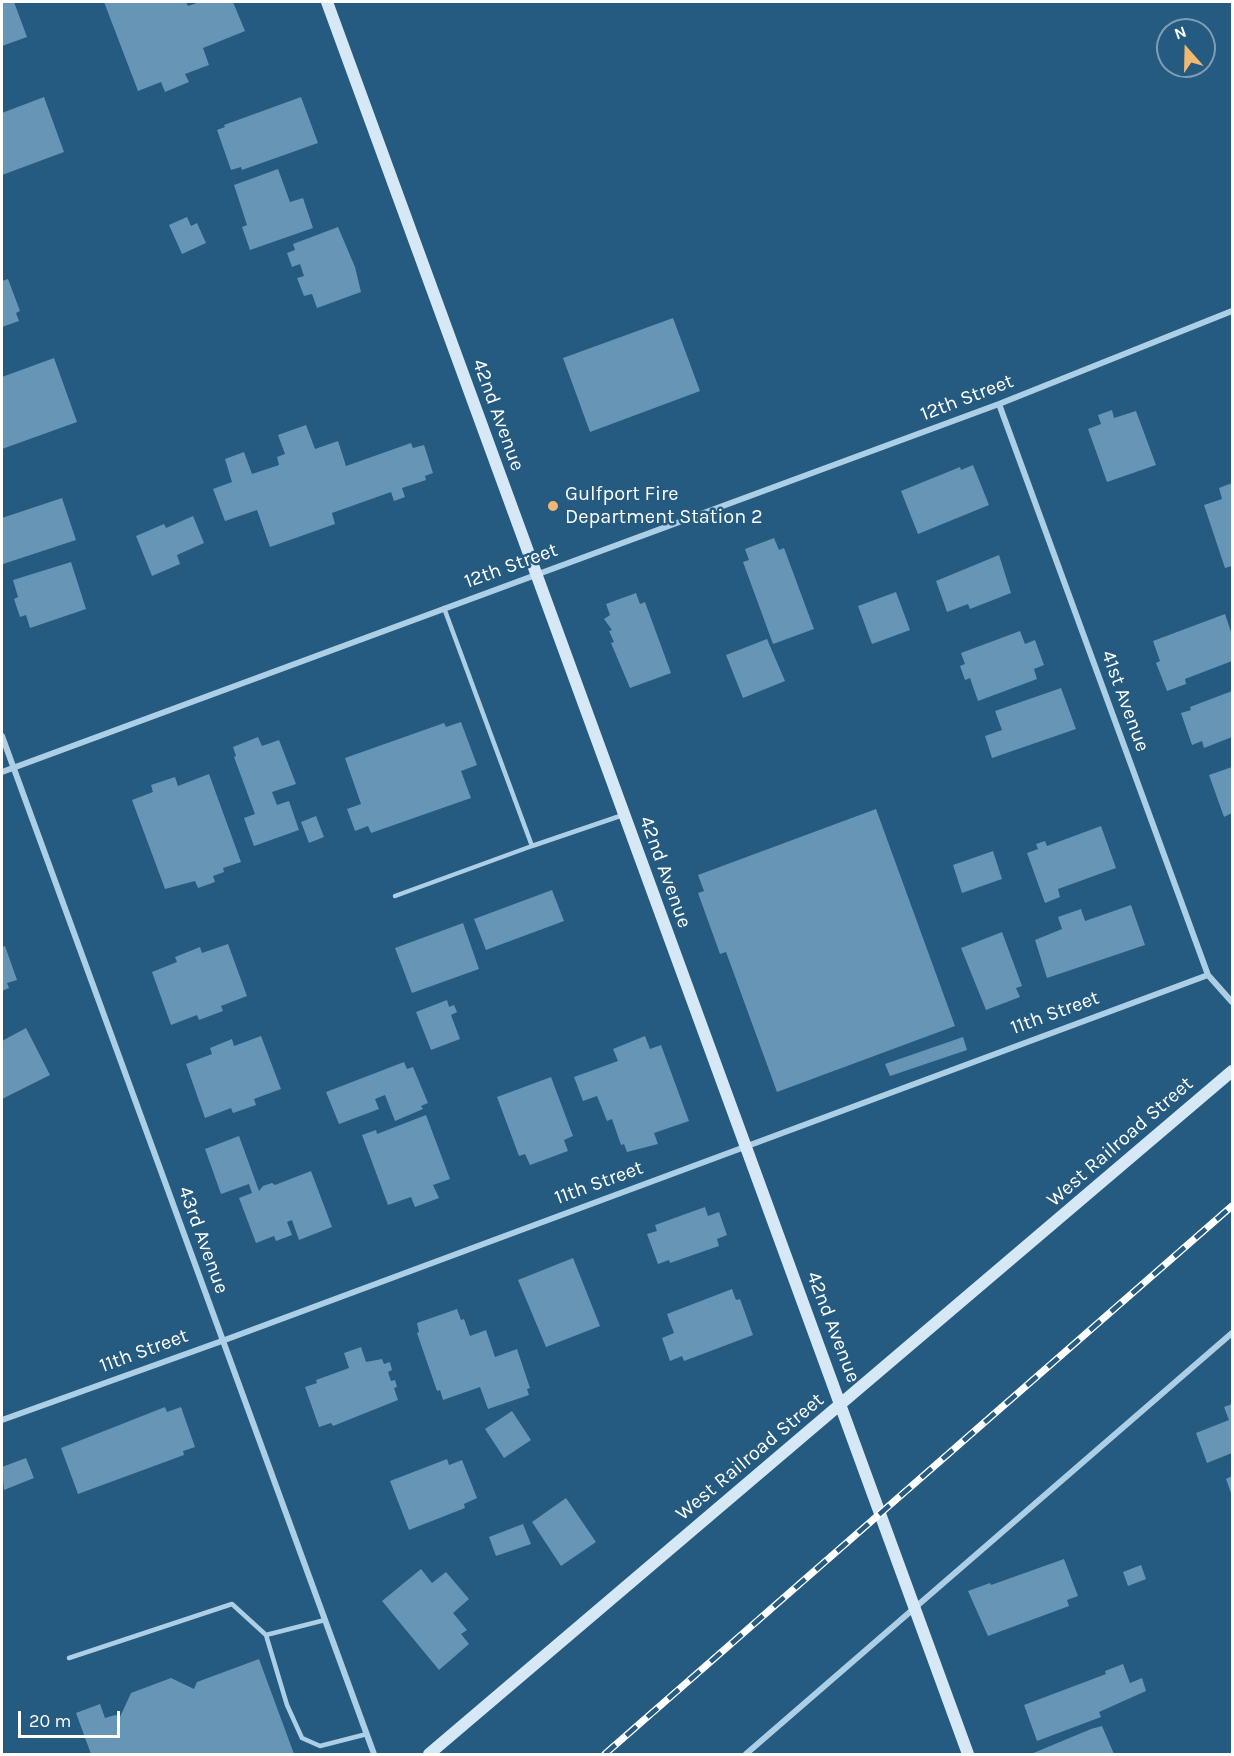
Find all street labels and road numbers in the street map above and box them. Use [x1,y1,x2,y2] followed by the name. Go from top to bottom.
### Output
[467,356,529,474] street label: 42nd Avenue
[917,369,1017,427] street label: 12th Street
[461,538,561,594] street label: 12th Street
[1096,647,1154,755] street label: 41st Avenue
[634,813,696,931] street label: 42nd Avenue
[1007,986,1103,1040] street label: 11th Street
[1042,1072,1198,1212] street label: West Railroad Street
[551,1156,647,1210] street label: 11th Street
[172,1183,234,1297] street label: 43rd Avenue
[801,1268,865,1386] street label: 42nd Avenue
[96,1324,192,1378] street label: 11th Street
[671,1388,829,1526] street label: West Railroad Street

